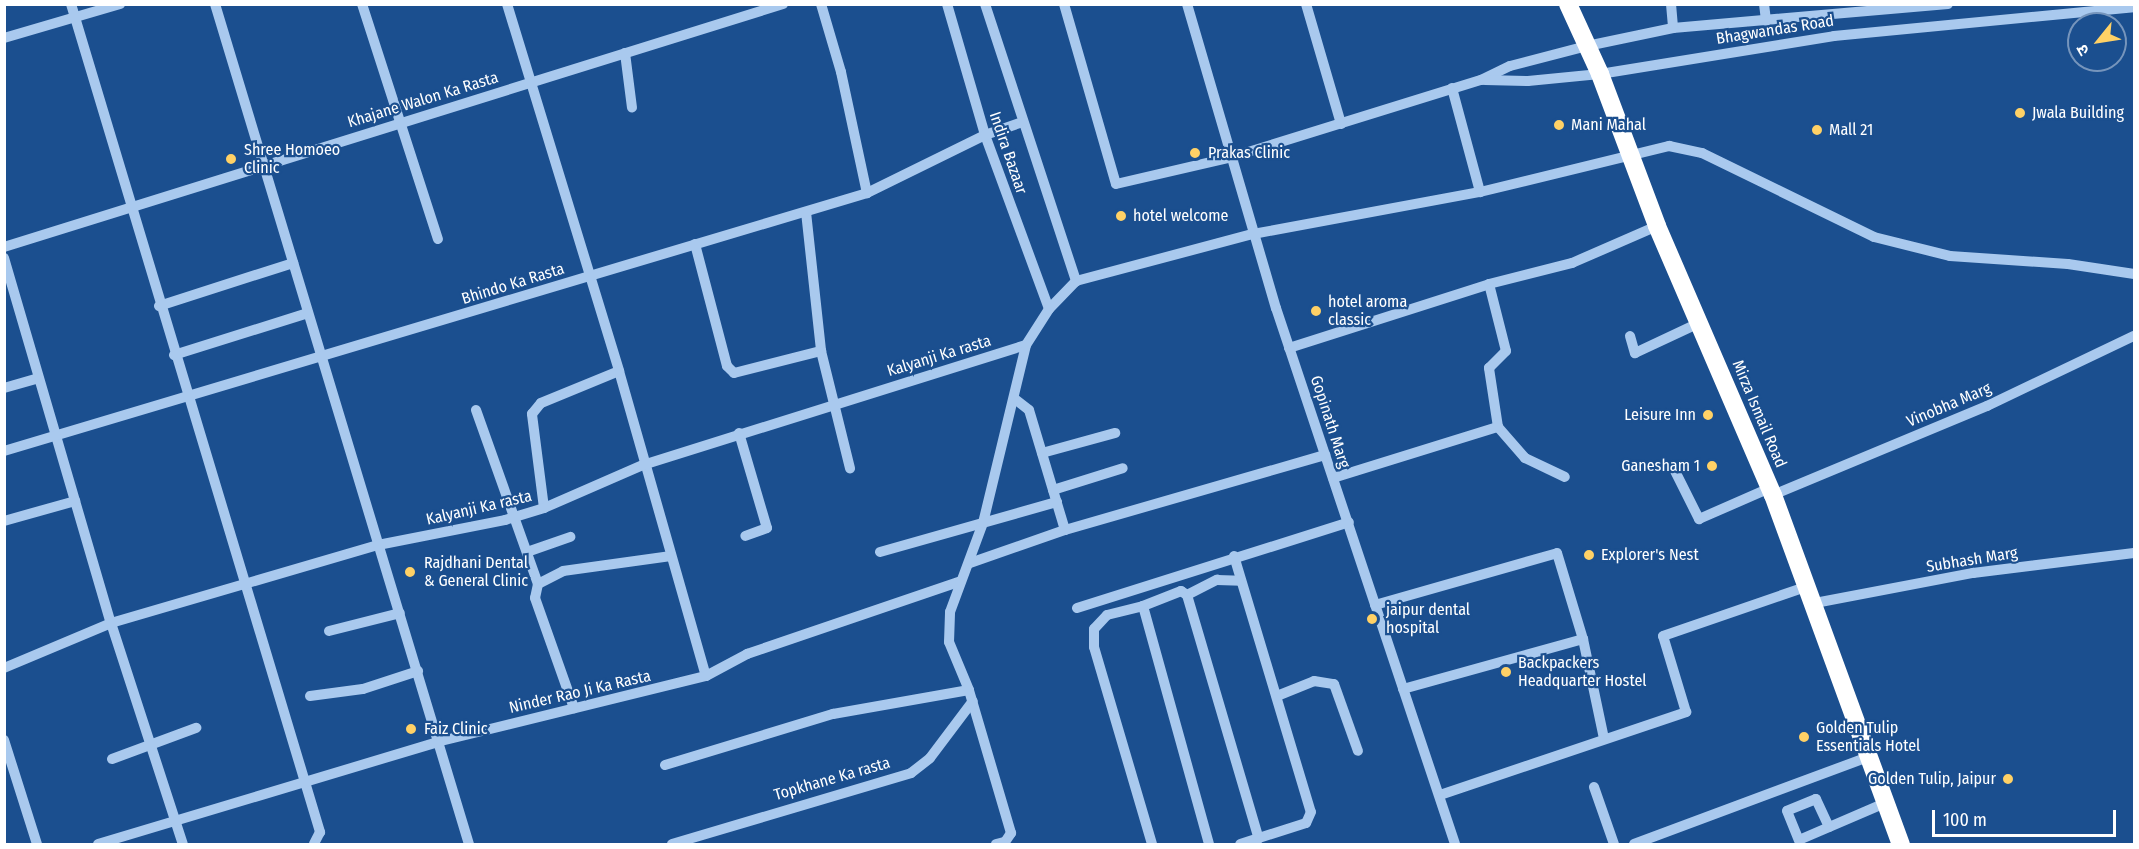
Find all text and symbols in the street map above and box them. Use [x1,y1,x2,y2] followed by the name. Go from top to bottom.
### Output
[1715,11,1835,49] street label: Bhagwandas Road
[2067,12,2127,72] north arrow
[2072,41,2093,59] text: उ
[345,68,501,132] street label: Khajane Walon Ka Rasta
[2032,103,2124,123] place label: Jwala Building
[2013,106,2027,120] marker: Jwala Building
[985,109,1031,197] street label: Indira Bazaar
[1571,115,1646,135] place label: Mani Mahal
[1552,118,1566,132] marker: Mani Mahal
[1829,120,1873,140] place label: Mall 21
[1810,123,1824,137] marker: Mall 21
[244,140,340,178] place label: Shree Homoeo Clinic
[1208,143,1290,163] place label: Prakas Clinic
[1186,144,1204,162] marker: Prakas Clinic
[222,150,240,168] marker: Shree Homoeo Clinic
[1133,206,1228,226] place label: hotel welcome
[1114,209,1128,223] marker: hotel welcome
[459,259,567,309] street label: Bhindo Ka Rasta
[1328,292,1407,330] place label: hotel aroma classic
[1309,304,1323,318] marker: hotel aroma classic
[885,331,993,381] street label: Kalyanji Ka rasta
[1728,357,1790,471] street label: Mirza Ismail Road
[1306,373,1354,471] street label: Gopinath Marg
[1904,379,1994,431] street label: Vinobha Marg
[1624,405,1696,425] place label: Leisure Inn
[1701,408,1715,422] marker: Leisure Inn
[1621,456,1700,476] place label: Ganesham 1
[1705,459,1719,473] marker: Ganesham 1
[424,487,534,529] street label: Kalyanji Ka rasta
[1925,543,2019,577] street label: Subhash Marg
[1601,545,1699,565] place label: Explorer's Nest
[1582,548,1596,562] marker: Explorer's Nest
[424,553,528,591] place label: Rajdhani Dental & General Clinic
[401,563,419,581] marker: Rajdhani Dental & General Clinic
[1386,600,1470,638] place label: jaipur dental hospital
[1363,610,1381,628] marker: jaipur dental hospital
[1518,653,1647,691] place label: Backpackers Headquarter Hostel
[1499,665,1513,679] marker: Backpackers Headquarter Hostel
[507,666,653,718] street label: Ninder Rao Ji Ka Rasta
[1816,718,1920,756] place label: Golden Tulip Essentials Hotel
[424,719,488,739] place label: Faiz Clinic
[402,720,420,738] marker: Faiz Clinic
[1797,730,1811,744] marker: Golden Tulip Essentials Hotel
[772,753,892,805] street label: Topkhane Ka rasta
[1868,769,1996,789] place label: Golden Tulip, Jaipur
[2001,772,2015,786] marker: Golden Tulip, Jaipur
[1935,798,2120,836] scale bar
[1943,809,1987,831] text: 100 m

